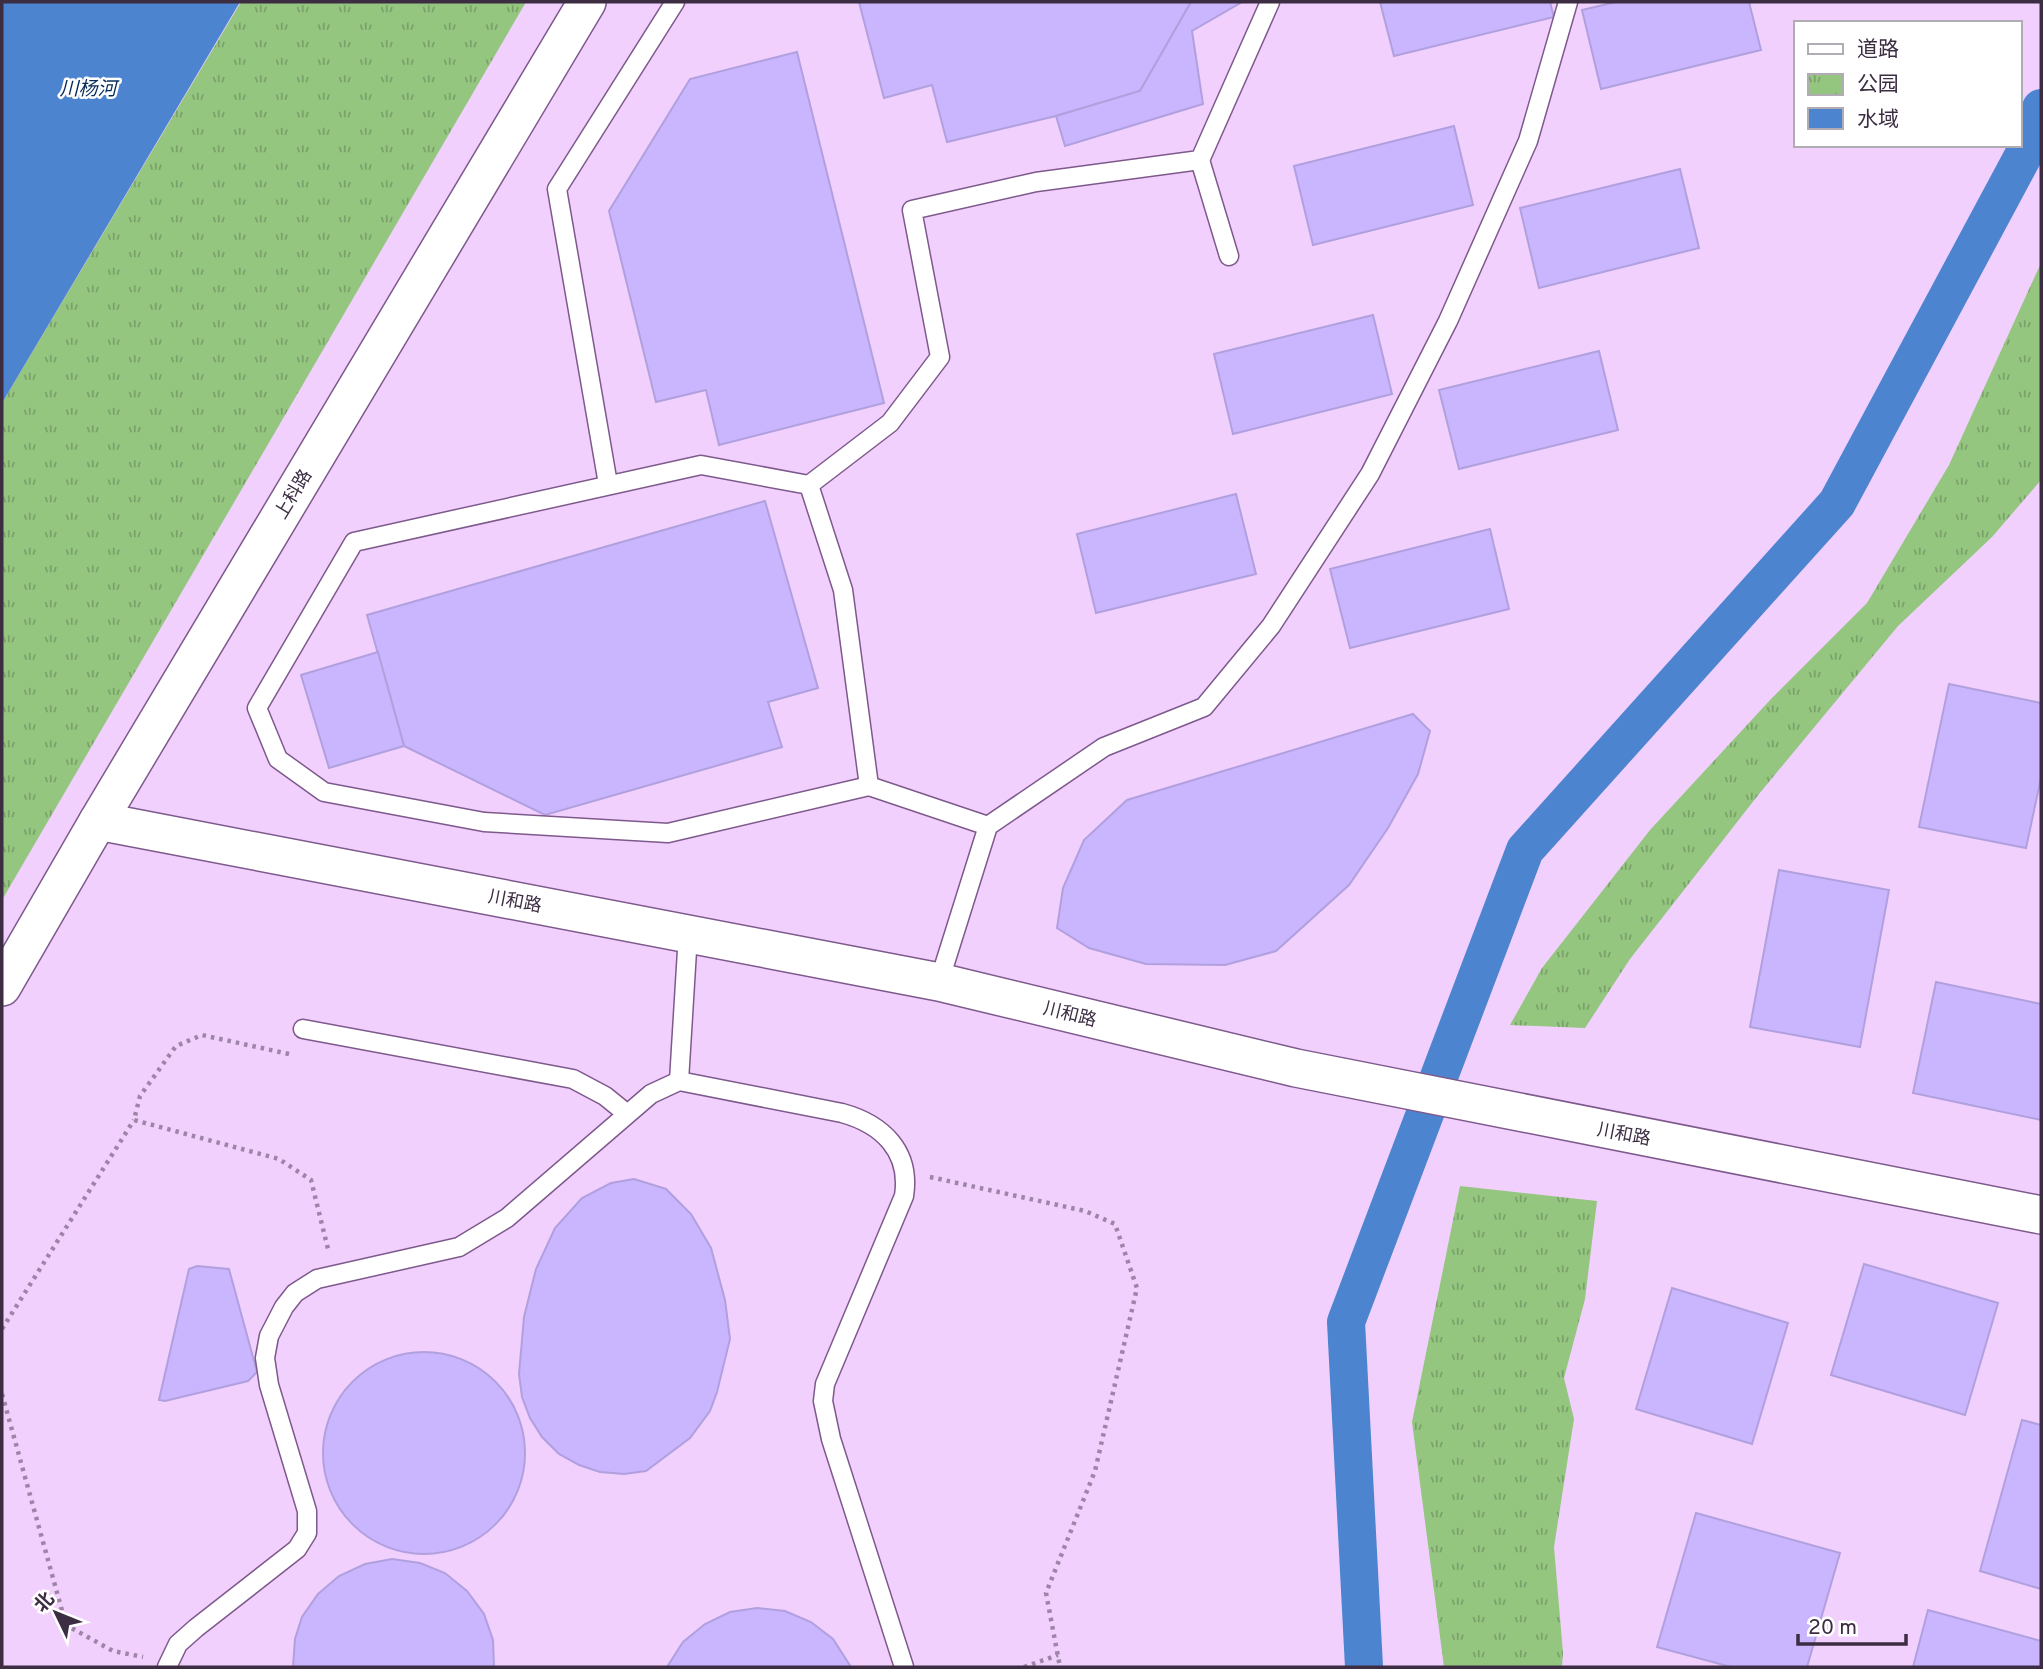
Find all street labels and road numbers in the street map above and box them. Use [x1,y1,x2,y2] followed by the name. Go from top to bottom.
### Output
[271,466,318,524] street label: 上科路
[486,886,543,919] street label: 川和路
[1041,998,1099,1033] street label: 川和路
[1595,1119,1652,1152] street label: 川和路

